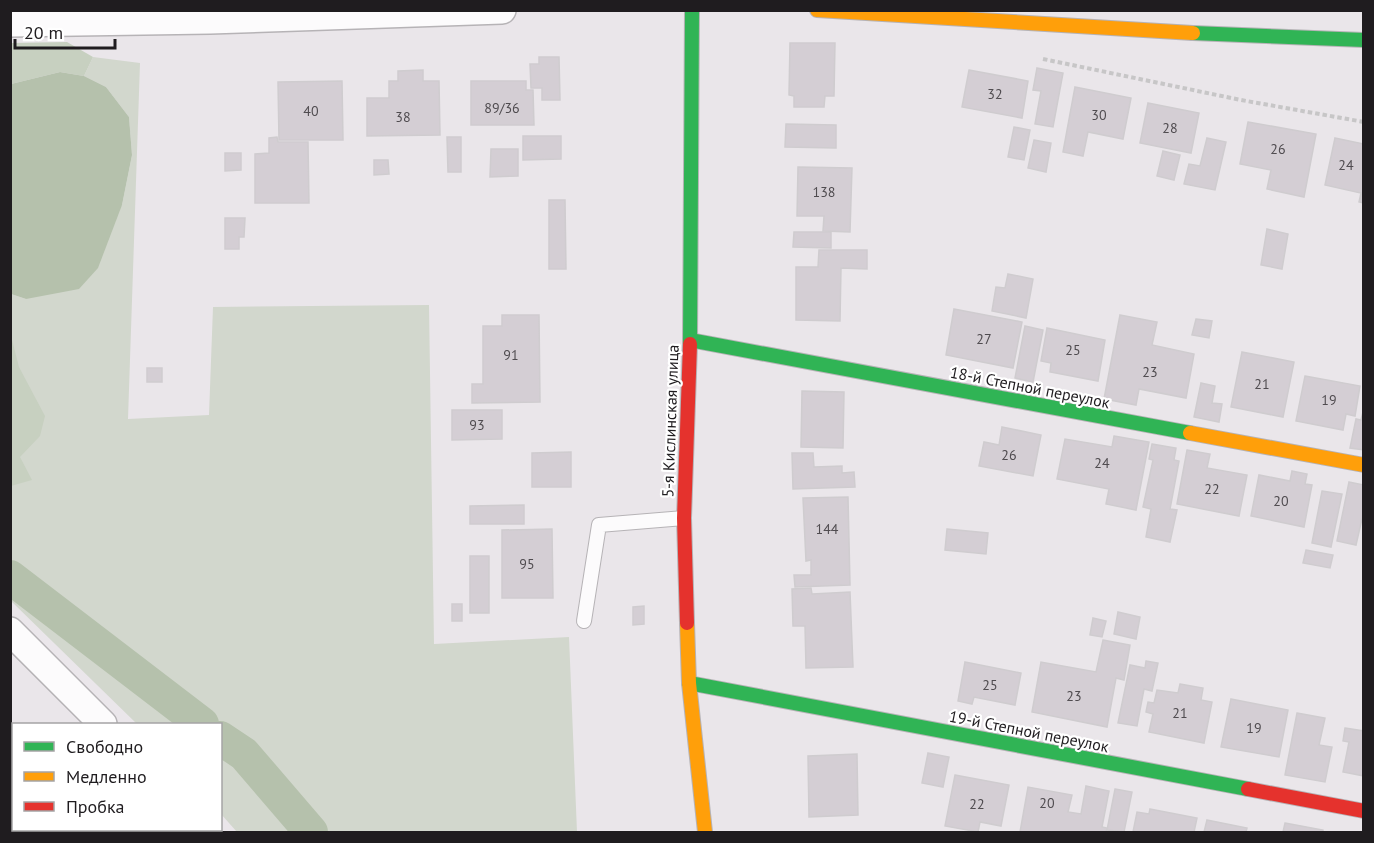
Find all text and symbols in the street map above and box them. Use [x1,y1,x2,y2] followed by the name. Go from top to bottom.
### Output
[15,12,116,50] scale bar
[24,21,63,44] text: 20 m
[987,85,1003,103] house number: 32
[484,99,520,117] house number: 89/36
[303,102,319,120] house number: 40
[1091,106,1107,124] house number: 30
[395,108,411,126] house number: 38
[1162,119,1178,137] house number: 28
[1270,140,1286,158] house number: 26
[1338,156,1354,174] house number: 24
[813,183,835,201] house number: 138
[976,330,992,348] house number: 27
[1065,341,1081,359] house number: 25
[657,344,683,498] street label: 5-я Кислинская улица
[503,346,519,364] house number: 91
[949,362,1112,412] street label: 18-й Степной переулок
[1142,363,1158,381] house number: 23
[1254,375,1270,393] house number: 21
[1321,391,1337,409] house number: 19
[469,416,485,434] house number: 93
[1001,446,1017,464] house number: 26
[1094,454,1110,472] house number: 24
[1204,480,1220,498] house number: 22
[1273,492,1289,510] house number: 20
[816,520,839,538] house number: 144
[519,555,535,573] house number: 95
[982,676,998,694] house number: 25
[1066,687,1082,705] house number: 23
[1172,704,1188,722] house number: 21
[948,706,1111,756] street label: 19-й Степной переулок
[1246,719,1262,737] house number: 19
[12,723,222,831] legend
[66,735,143,758] text: Свободно
[66,765,147,788] text: Медленно
[1039,794,1055,812] house number: 20
[66,795,124,818] text: Пробка
[969,795,985,813] house number: 22

